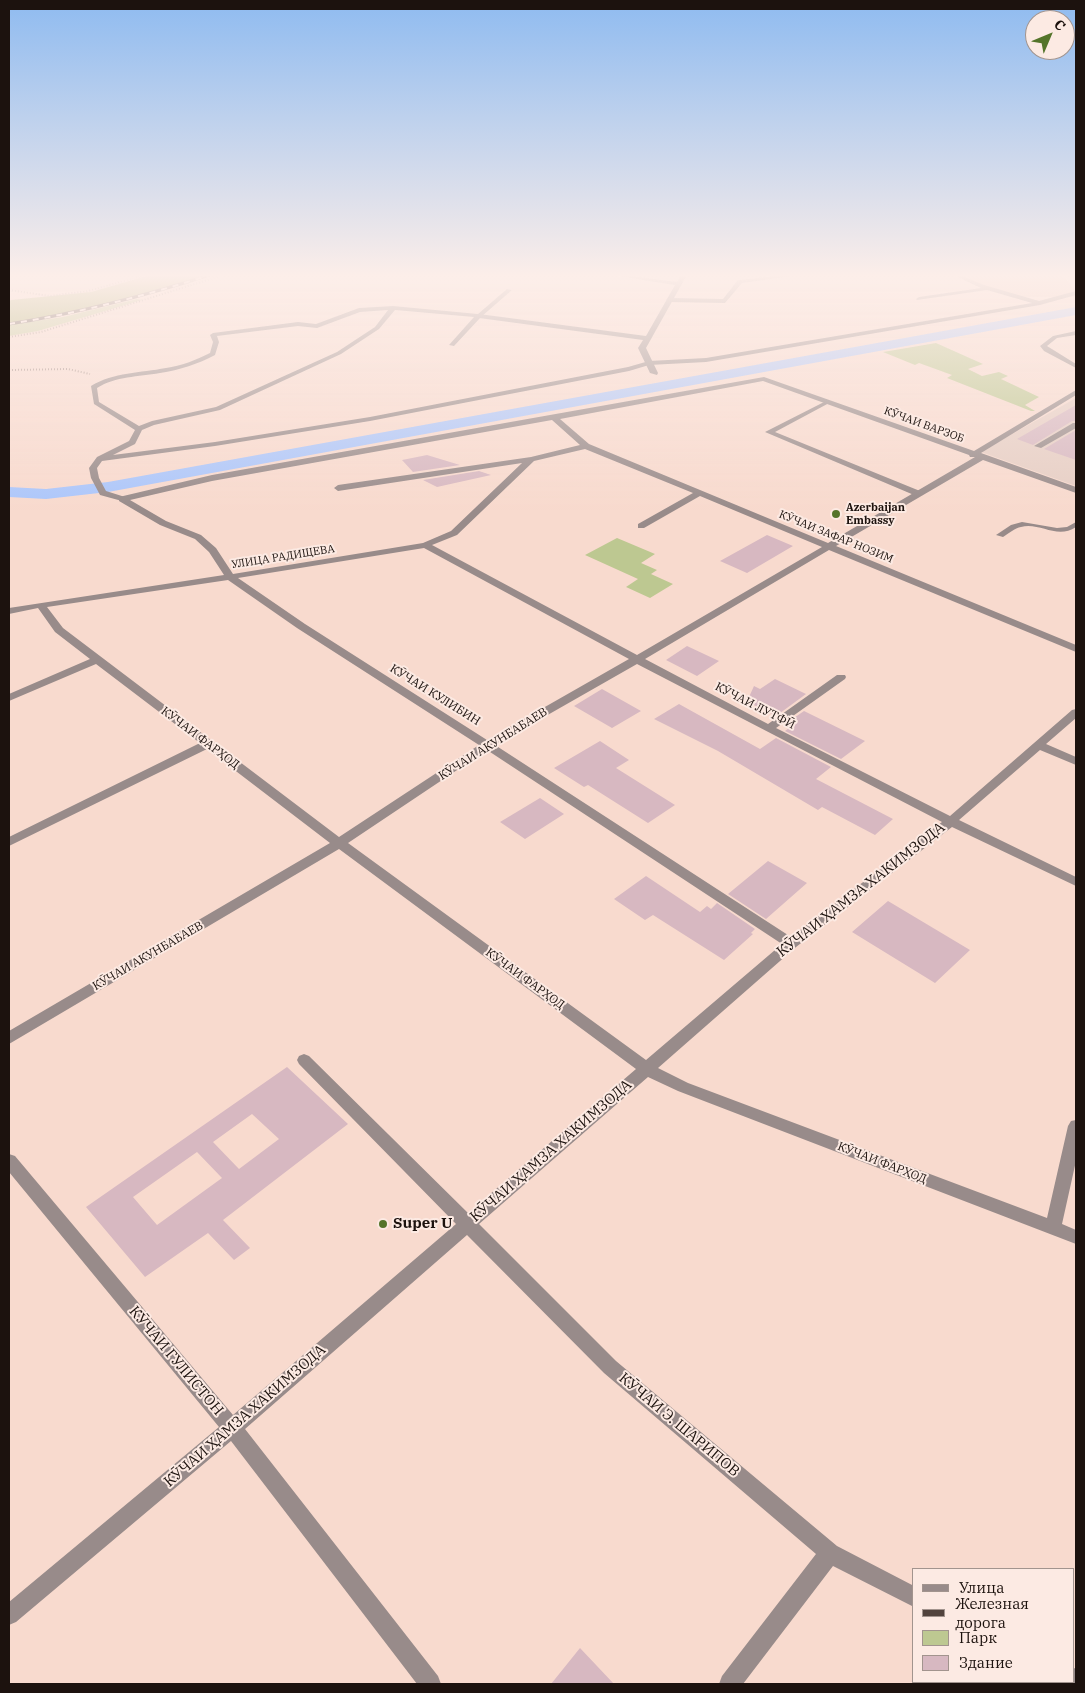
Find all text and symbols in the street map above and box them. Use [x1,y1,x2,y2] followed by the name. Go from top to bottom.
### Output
[1025,10,1075,60] north arrow
[1050,15,1070,35] text: С
[882,404,966,446] street label: КӮЧАИ ВАРЗОБ
[846,501,905,527] place label: Azerbaijan Embassy
[777,508,895,566] street label: КӮЧАИ ЗАФАР НОЗИМ
[830,508,842,520] marker: Azerbaijan Embassy
[230,542,336,572] street label: УЛИЦА РАДИЩЕВА
[387,661,483,729] street label: КӮЧАИ КУЛИБИН
[712,680,798,732] street label: КӮЧАИ ЛУТФӢ
[158,704,242,772] street label: КӮЧАИ ФАРҲОД
[436,705,550,783] street label: КӮЧАИ АКУНБАБАЕВ
[773,819,949,961] street label: КӮЧАИ ҲАМЗА ХАКИМЗОДА
[90,918,206,994] street label: КӮЧАИ АКУНБАБАЕВ
[483,945,567,1013] street label: КӮЧАИ ФАРҲОД
[466,1076,636,1226] street label: КӮЧАИ ҲАМЗА ХАКИМЗОДА
[835,1139,929,1187] street label: КӮЧАИ ФАРҲОД
[393,1215,453,1233] place label: Super U
[377,1218,389,1230] marker: Super U
[125,1303,227,1419] street label: КӮЧАИ ГУЛИСТОН
[160,1341,330,1491] street label: КӮЧАИ ҲАМЗА ХАКИМЗОДА
[615,1369,743,1481] street label: КӮЧАИ Э. ШАРИПОВ
[912,1568,1075,1683] legend
[959,1578,1004,1597] text: Улица
[955,1594,1029,1632] text: Железная дорога
[959,1628,997,1647] text: Парк
[959,1653,1013,1672] text: Здание

